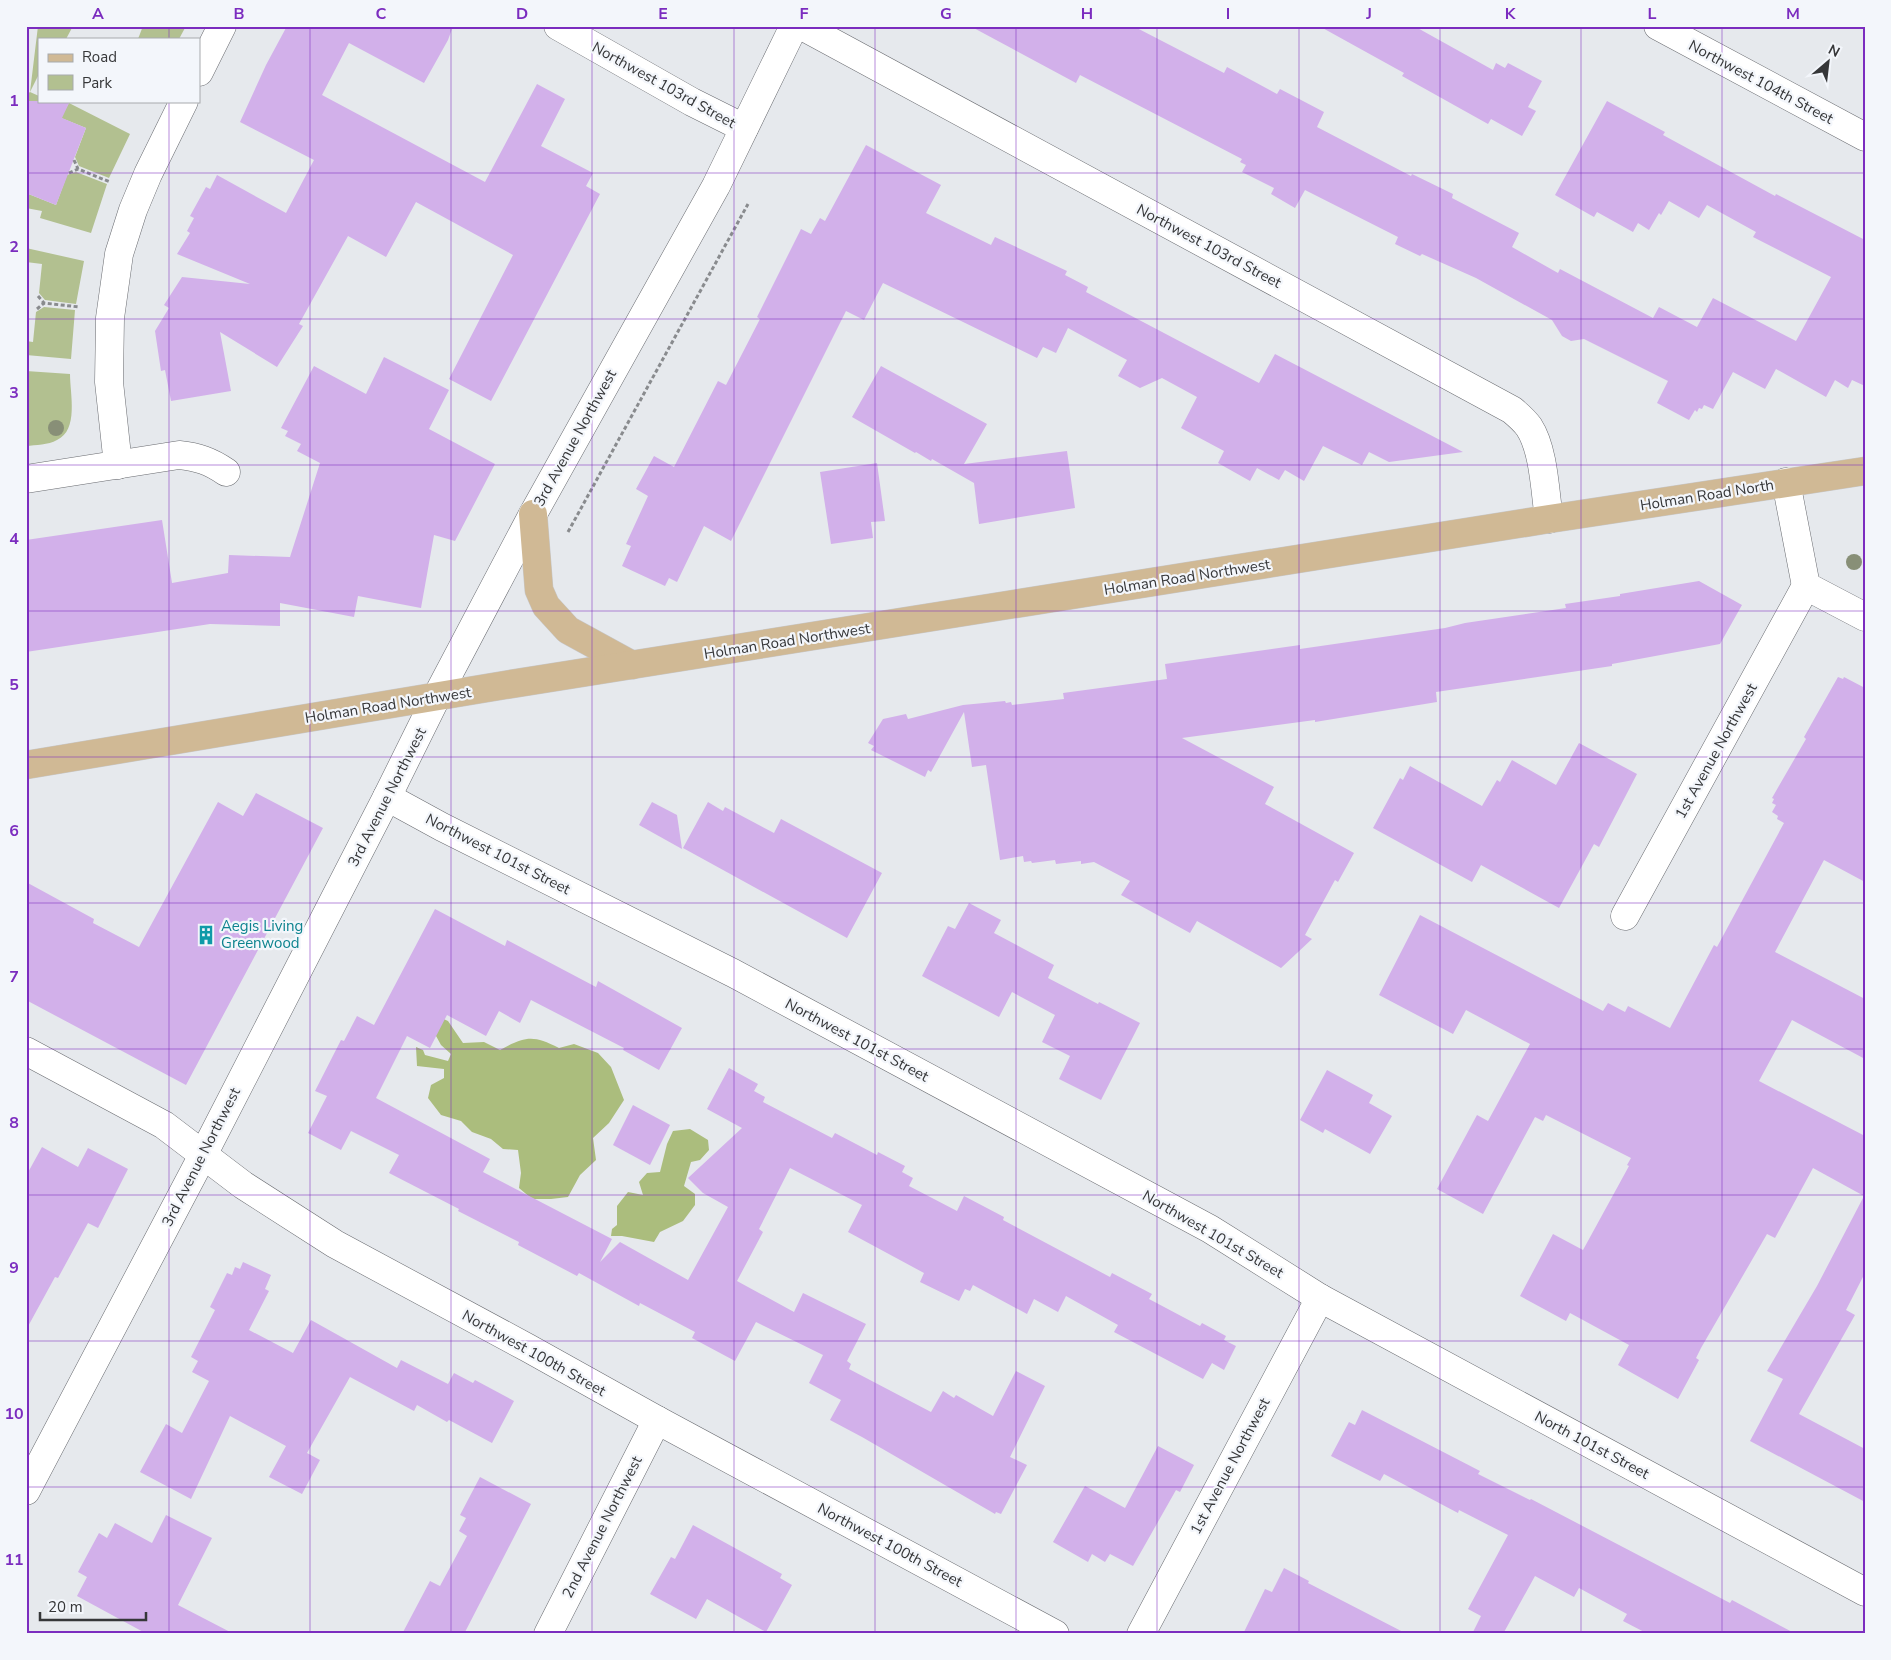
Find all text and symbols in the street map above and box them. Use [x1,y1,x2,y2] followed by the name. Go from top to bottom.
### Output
[92,3,104,25] text: A
[233,3,245,25] text: B
[376,3,387,25] text: C
[516,3,528,25] text: D
[658,3,668,25] text: E
[800,3,809,25] text: F
[940,3,952,25] text: G
[1081,3,1093,25] text: H
[1226,3,1230,25] text: I
[1365,3,1372,25] text: J
[1505,3,1517,25] text: K
[1648,3,1657,25] text: L
[1786,3,1800,25] text: M
[1686,36,1836,128] street label: Northwest 104th Street
[589,37,740,133] street label: Northwest 103rd Street
[38,38,200,102] legend
[1804,38,1854,88] north arrow
[82,47,117,67] text: Road
[82,73,112,93] text: Park
[9,90,19,112] text: 1
[1133,199,1286,293] street label: Northwest 103rd Street
[9,236,19,258] text: 2
[529,365,621,510] street label: 3rd Avenue Northwest
[9,382,19,404] text: 3
[1639,475,1775,515] street label: Holman Road North
[9,528,19,550] text: 4
[1103,554,1272,600] street label: Holman Road Northwest
[703,618,872,664] street label: Holman Road Northwest
[9,674,19,696] text: 5
[1670,679,1762,822] street label: 1st Avenue Northwest
[304,682,473,728] street label: Holman Road Northwest
[343,723,431,870] street label: 3rd Avenue Northwest
[422,809,574,900] street label: Northwest 101st Street
[9,820,19,842] text: 6
[221,916,303,953] place label: Aegis Living Greenwood
[195,924,217,946] building icon: Aegis Living Greenwood
[9,966,19,988] text: 7
[782,994,933,1087] street label: Northwest 101st Street
[157,1083,245,1230] street label: 3rd Avenue Northwest
[9,1112,19,1134] text: 8
[1139,1185,1288,1283] street label: Northwest 101st Street
[9,1257,19,1279] text: 9
[459,1305,610,1401] street label: Northwest 100th Street
[1186,1394,1275,1538] street label: 1st Avenue Northwest
[4,1403,24,1425] text: 10
[1531,1406,1653,1484] street label: North 101st Street
[557,1452,647,1601] street label: 2nd Avenue Northwest
[814,1498,967,1592] street label: Northwest 100th Street
[4,1549,24,1571] text: 11
[40,1590,146,1622] scale bar
[48,1597,83,1617] text: 20 m

